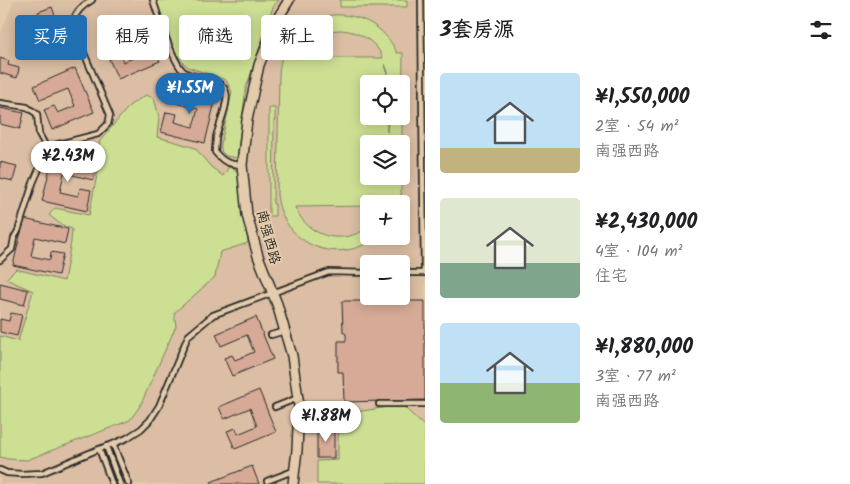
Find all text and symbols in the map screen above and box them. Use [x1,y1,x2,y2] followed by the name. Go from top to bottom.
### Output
[440,14,515,47] text: 3套房源
[15,15,87,60] chip: 买房
[97,15,169,60] chip: 租房
[179,15,251,60] chip: 筛选
[261,15,333,60] chip: 新上
[807,16,835,44] icon: filters
[149,72,231,115] pin: ¥1.55M
[360,75,410,305] map controls
[360,75,410,125] button: locate
[167,76,213,101] text: ¥1.55M
[595,81,690,114] text: ¥1,550,000
[480,93,540,153] icon: home
[595,114,678,139] text: 2室 · 54 m²
[360,135,410,185] button: layers
[595,139,659,164] text: 南强西路
[27,140,109,183] pin: ¥2.43M
[42,144,94,169] text: ¥2.43M
[360,195,410,245] button: +
[595,206,697,239] text: ¥2,430,000
[250,207,286,267] street label: 南强西路
[480,218,540,278] icon: home
[595,239,682,264] text: 4室 · 104 m²
[360,255,410,305] button: −
[595,264,627,289] text: 住宅
[595,331,693,364] text: ¥1,880,000
[480,343,540,403] icon: home
[595,364,676,389] text: 3室 · 77 m²
[595,389,659,414] text: 南强西路
[285,400,367,443] pin: ¥1.88M
[301,404,351,429] text: ¥1.88M

